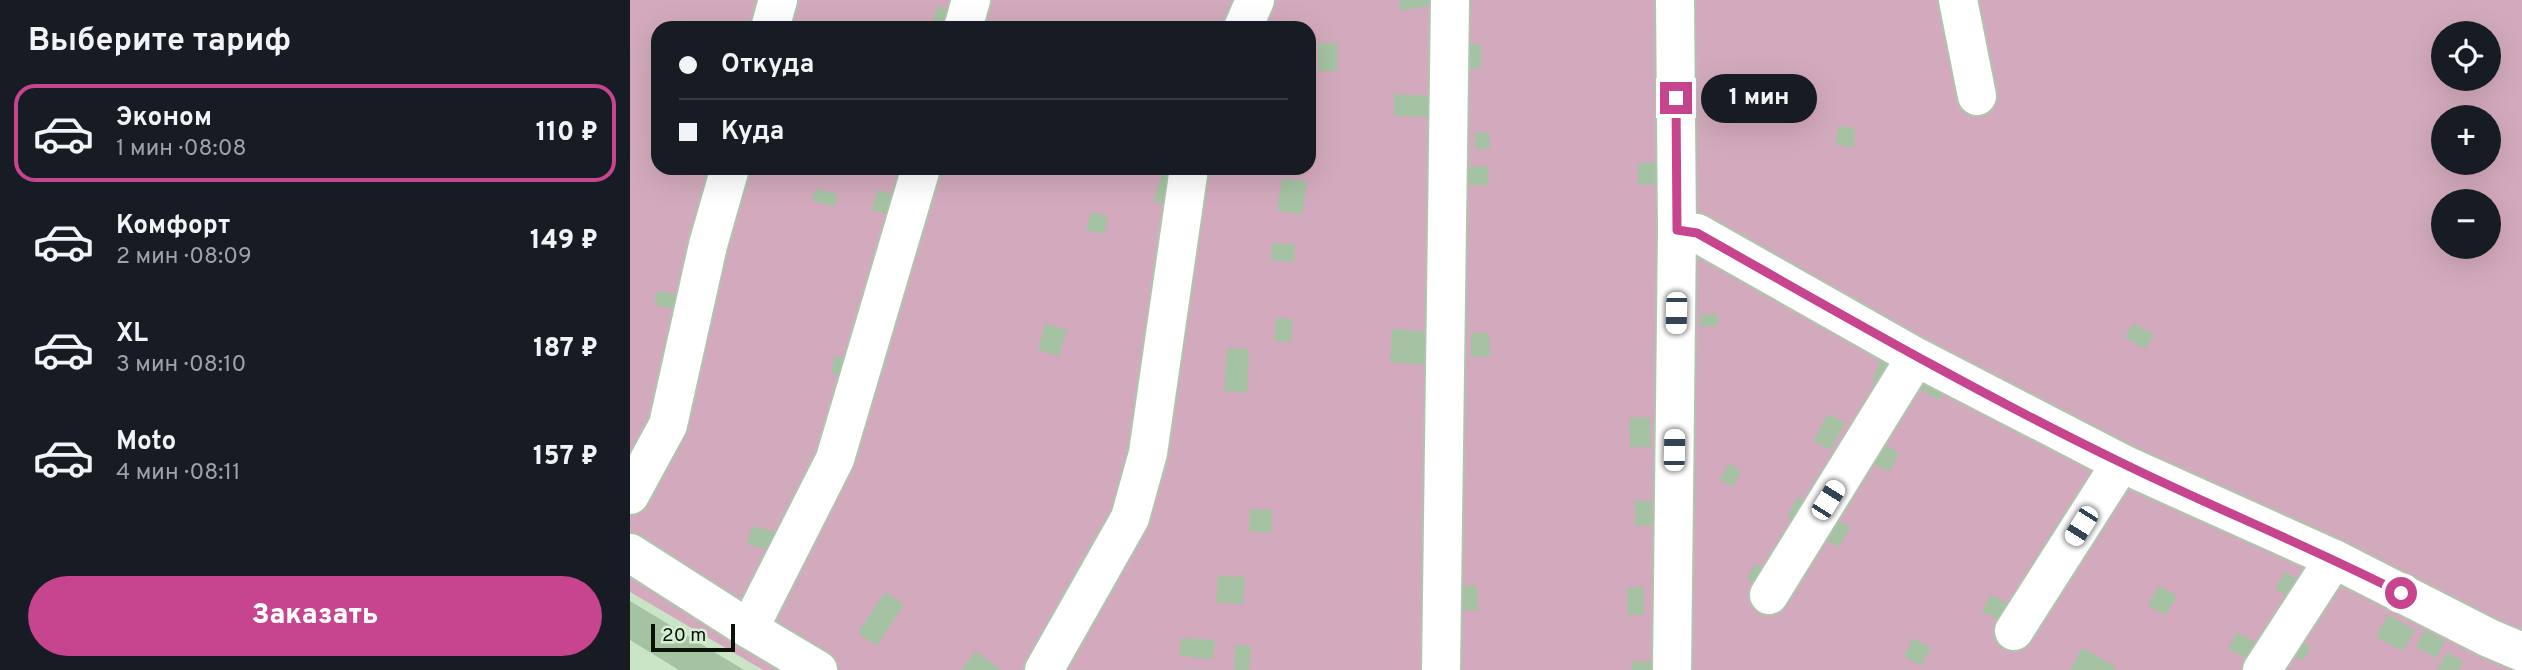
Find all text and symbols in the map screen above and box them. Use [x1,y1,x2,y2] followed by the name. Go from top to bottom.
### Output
[2431,21,2501,259] map controls
[2431,21,2501,91] button: locate
[28,22,291,62] text: Выберите тариф
[721,49,814,82] text: Откуда
[1700,74,1816,122] callout: 1 мин
[1660,82,1692,114] route end
[1729,84,1789,113] text: 1 мин
[32,102,95,165] icon: car
[116,102,212,135] text: Эконом
[2431,105,2501,175] button: +
[721,116,784,149] text: Куда
[536,117,598,150] text: 110 ₽
[116,135,247,164] text: 1 мин · 08:08
[2431,189,2501,259] button: −
[32,210,95,273] icon: car
[116,210,230,243] text: Комфорт
[530,225,598,258] text: 149 ₽
[116,243,252,272] text: 2 мин · 08:09
[1666,292,1687,334] car
[32,318,95,381] icon: car
[116,318,148,351] text: XL
[533,333,598,366] text: 187 ₽
[116,351,246,380] text: 3 мин · 08:10
[32,426,95,489] icon: car
[116,426,176,459] text: Moto
[1664,429,1685,471] car
[533,441,598,474] text: 157 ₽
[116,459,241,488] text: 4 мин · 08:11
[1808,477,1849,523] car
[2061,503,2102,549] car
[28,576,602,656] button: Заказать
[2385,577,2417,609] route start
[651,621,735,653] scale bar
[662,624,706,648] text: 20 m

